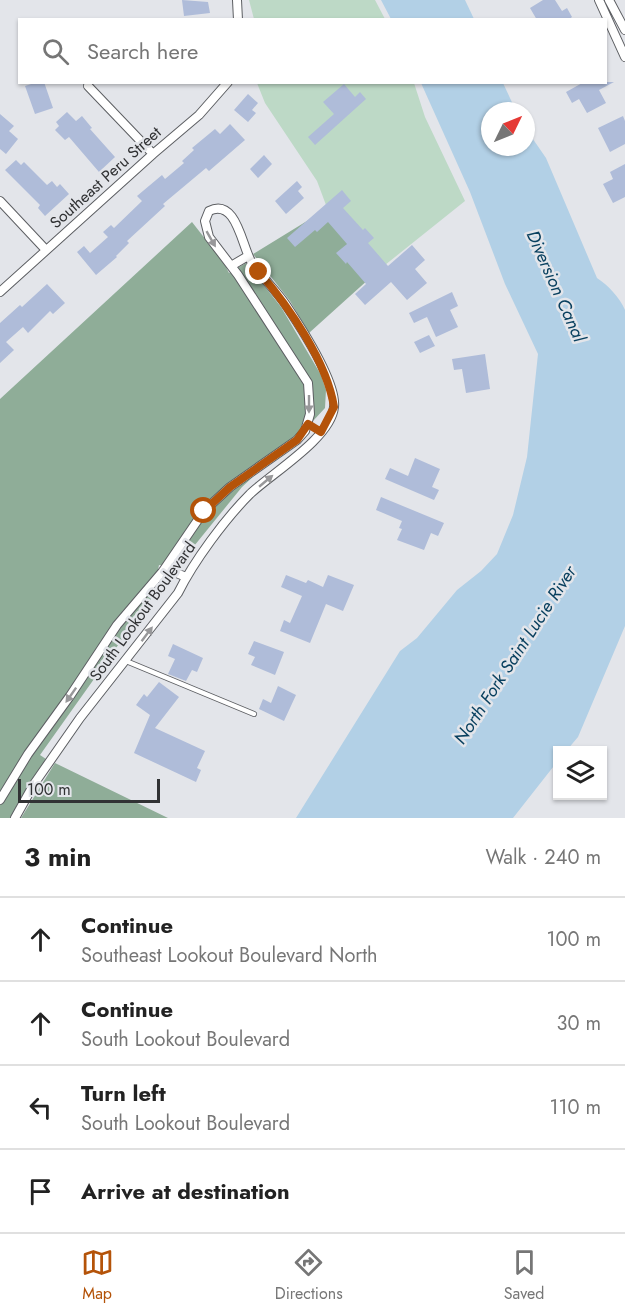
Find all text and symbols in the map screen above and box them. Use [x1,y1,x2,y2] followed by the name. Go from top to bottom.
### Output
[18,18,607,84] search box
[39,35,72,68] icon: search
[87,35,198,67] text: Search here
[481,102,535,156] north arrow
[45,121,166,234] street label: Southeast Peru Street
[520,226,593,347] water label: Diversion Canal
[206,231,217,247] one-way arrow
[245,258,271,284] route end
[304,395,314,414] one-way arrow
[258,474,274,487] one-way arrow
[190,497,216,523] route start
[84,537,201,686] street label: South Lookout Boulevard
[447,560,583,749] water label: North Fork Saint Lucie River
[140,626,152,641] one-way arrow
[65,686,77,702] one-way arrow
[553,746,607,800] map controls
[553,746,607,800] button: layers
[18,776,160,804] scale bar
[27,778,71,801] text: 100 m
[24,838,91,876] text: 3 min
[486,843,601,872] text: Walk · 240 m
[81,909,173,941] text: Continue
[24,923,57,956] icon: ahead
[546,925,601,954] text: 100 m
[81,941,377,970] text: Southeast Lookout Boulevard North
[81,993,173,1025] text: Continue
[24,1007,57,1040] icon: ahead
[556,1009,601,1038] text: 30 m
[81,1025,290,1054] text: South Lookout Boulevard
[81,1077,166,1109] text: Turn left
[24,1091,57,1124] icon: left
[549,1093,601,1122] text: 110 m
[81,1109,290,1138] text: South Lookout Boulevard
[24,1175,57,1208] icon: arrive
[81,1175,290,1207] text: Arrive at destination
[81,1246,114,1305] tab: Map
[275,1246,343,1305] tab: Directions
[504,1246,544,1305] tab: Saved

